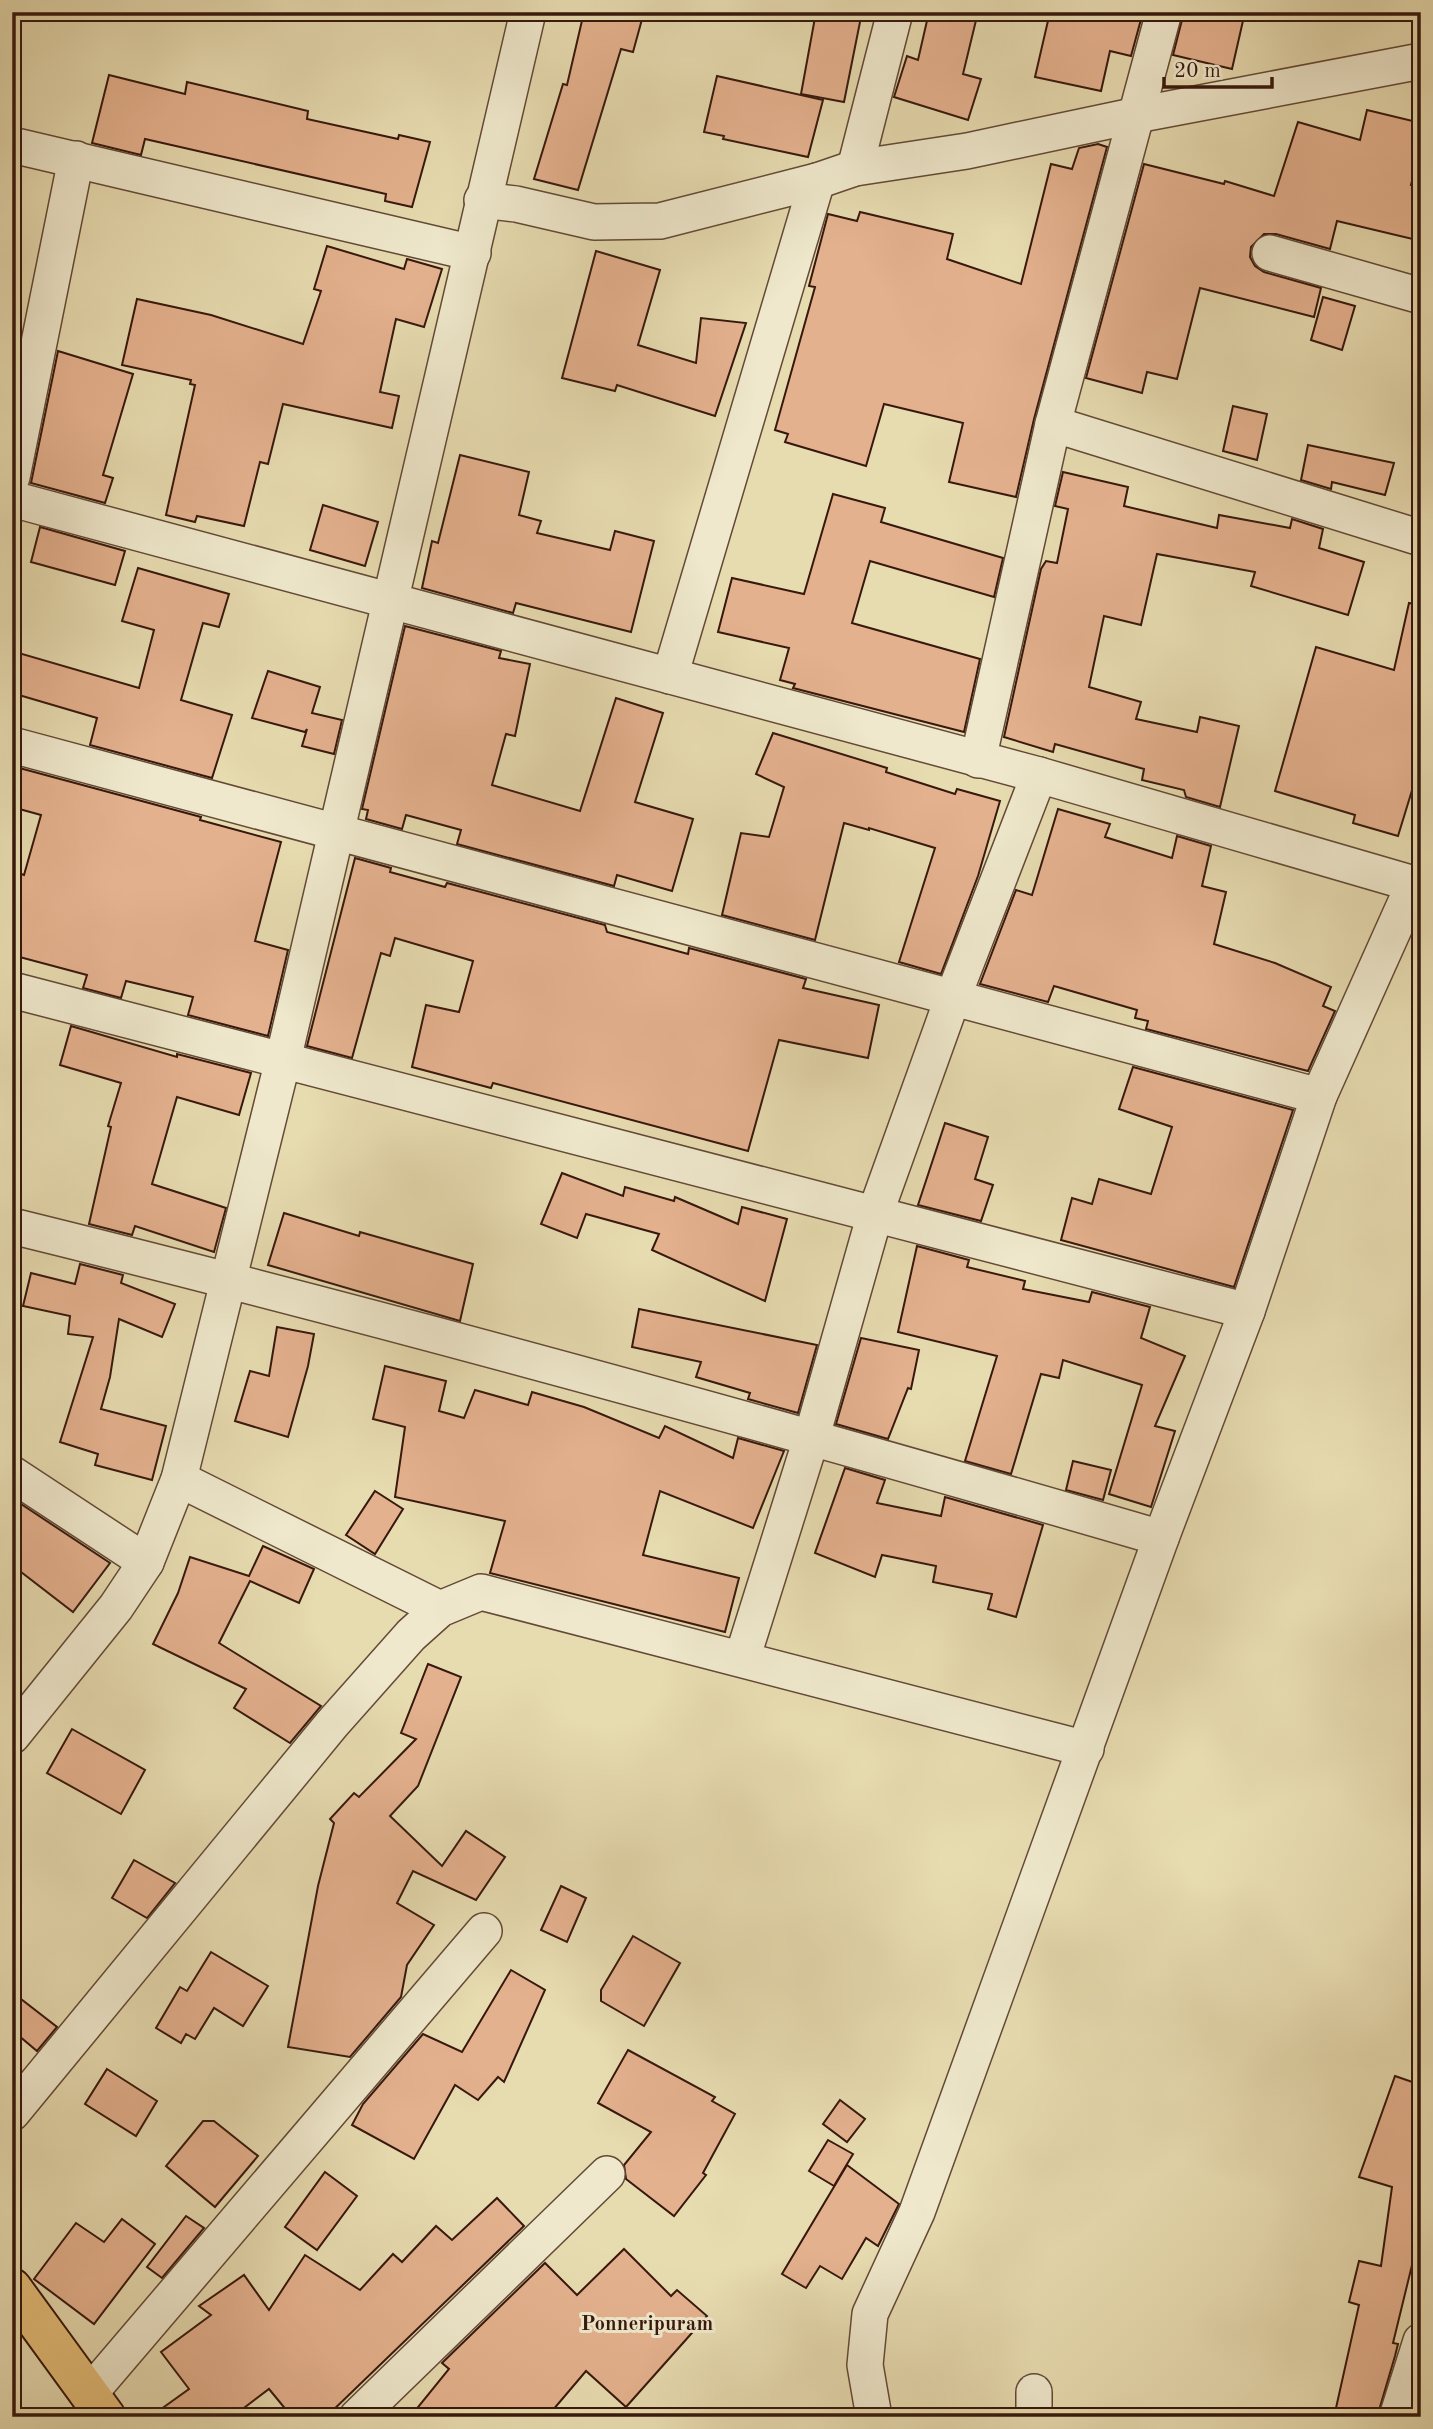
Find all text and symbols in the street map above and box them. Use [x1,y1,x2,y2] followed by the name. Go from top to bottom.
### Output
[1164,46,1272,90] scale bar
[1174,61,1221,82] text: 20 m
[581,2314,713,2335] district label: Ponneripuram

